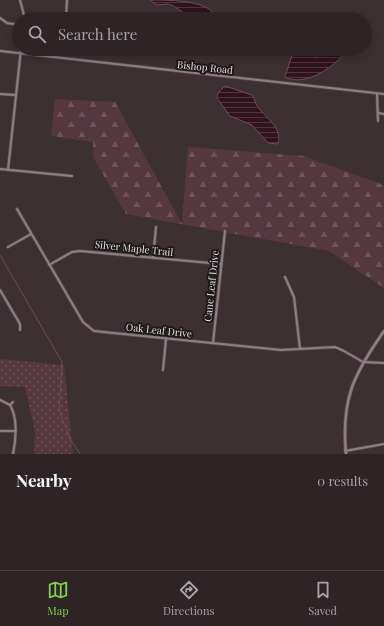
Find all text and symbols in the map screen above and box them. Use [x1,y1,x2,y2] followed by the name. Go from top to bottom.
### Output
[12,12,372,56] search box
[26,23,48,45] icon: search
[58,24,137,44] text: Search here
[176,57,234,77] street label: Bishop Road
[94,237,174,259] street label: Silver Maple Trail
[200,250,222,322] street label: Cane Leaf Drive
[125,320,193,340] street label: Oak Leaf Drive
[16,469,71,491] text: Nearby
[317,472,368,489] text: 0 results
[47,579,69,618] tab: Map
[163,579,214,618] tab: Directions
[308,579,337,618] tab: Saved

